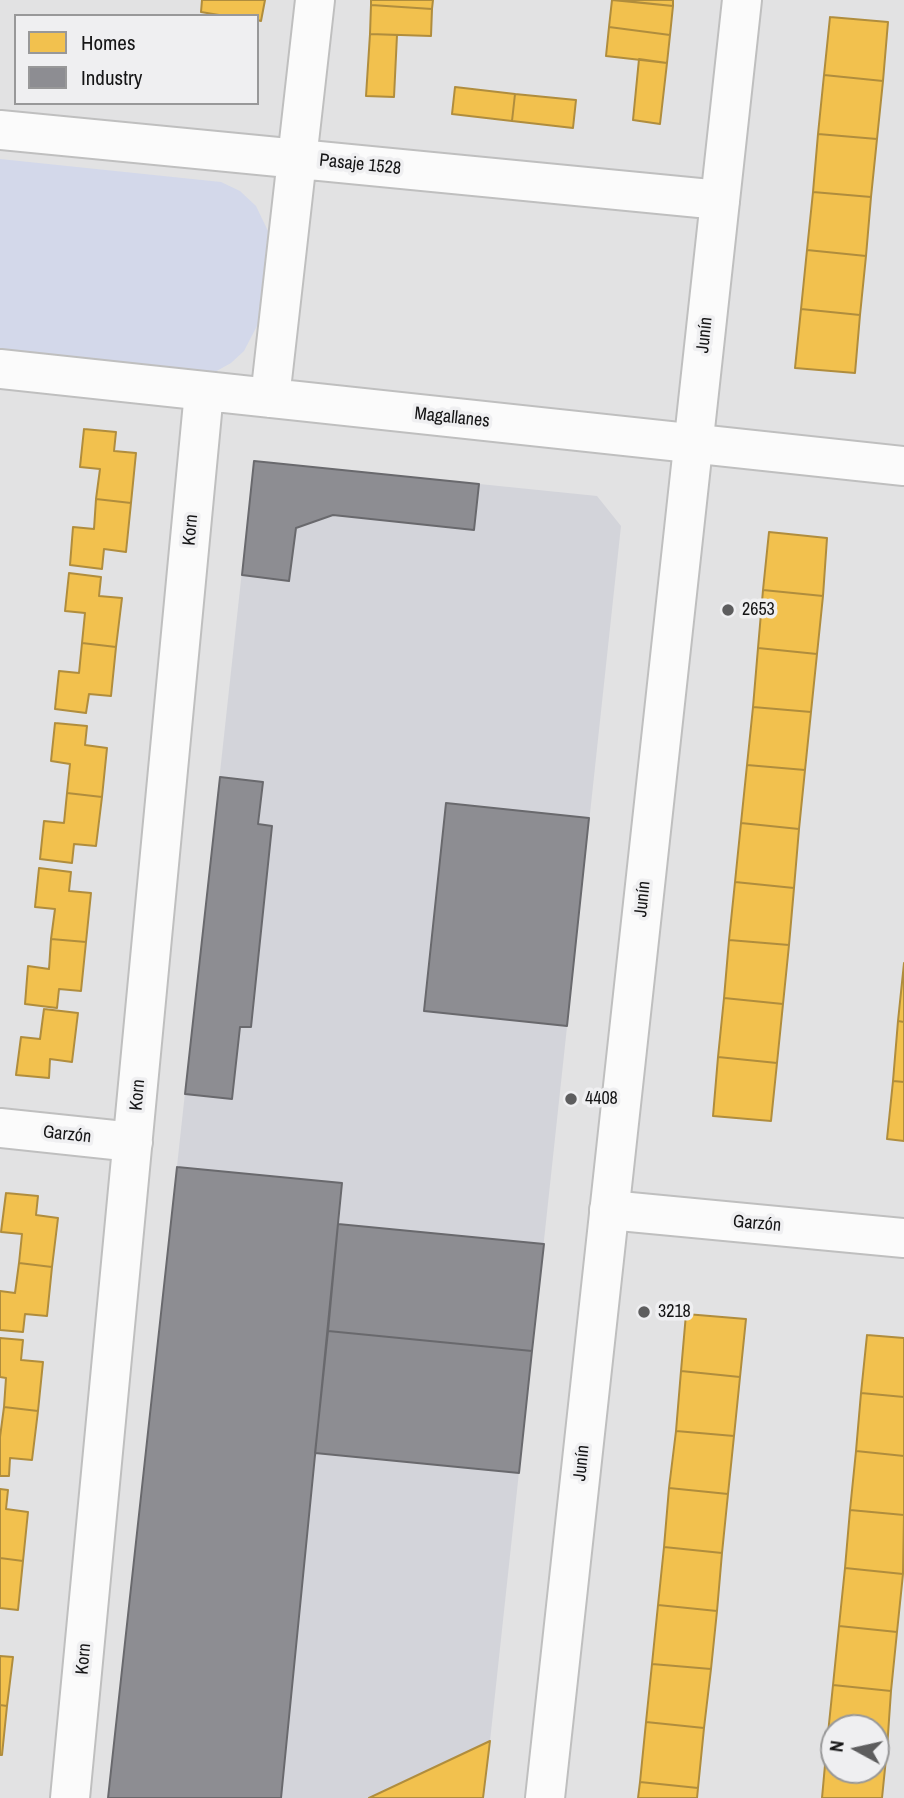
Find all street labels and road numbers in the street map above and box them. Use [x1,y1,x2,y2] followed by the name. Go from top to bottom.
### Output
[318,150,402,180] street label: Pasaje 1528
[692,316,718,354] street label: Junín
[413,403,491,433] street label: Magallanes
[179,514,203,546] street label: Korn
[630,880,656,918] street label: Junín
[126,1079,150,1111] street label: Korn
[42,1122,92,1148] street label: Garzón
[732,1211,782,1237] street label: Garzón
[569,1444,595,1482] street label: Junín
[72,1643,96,1675] street label: Korn

